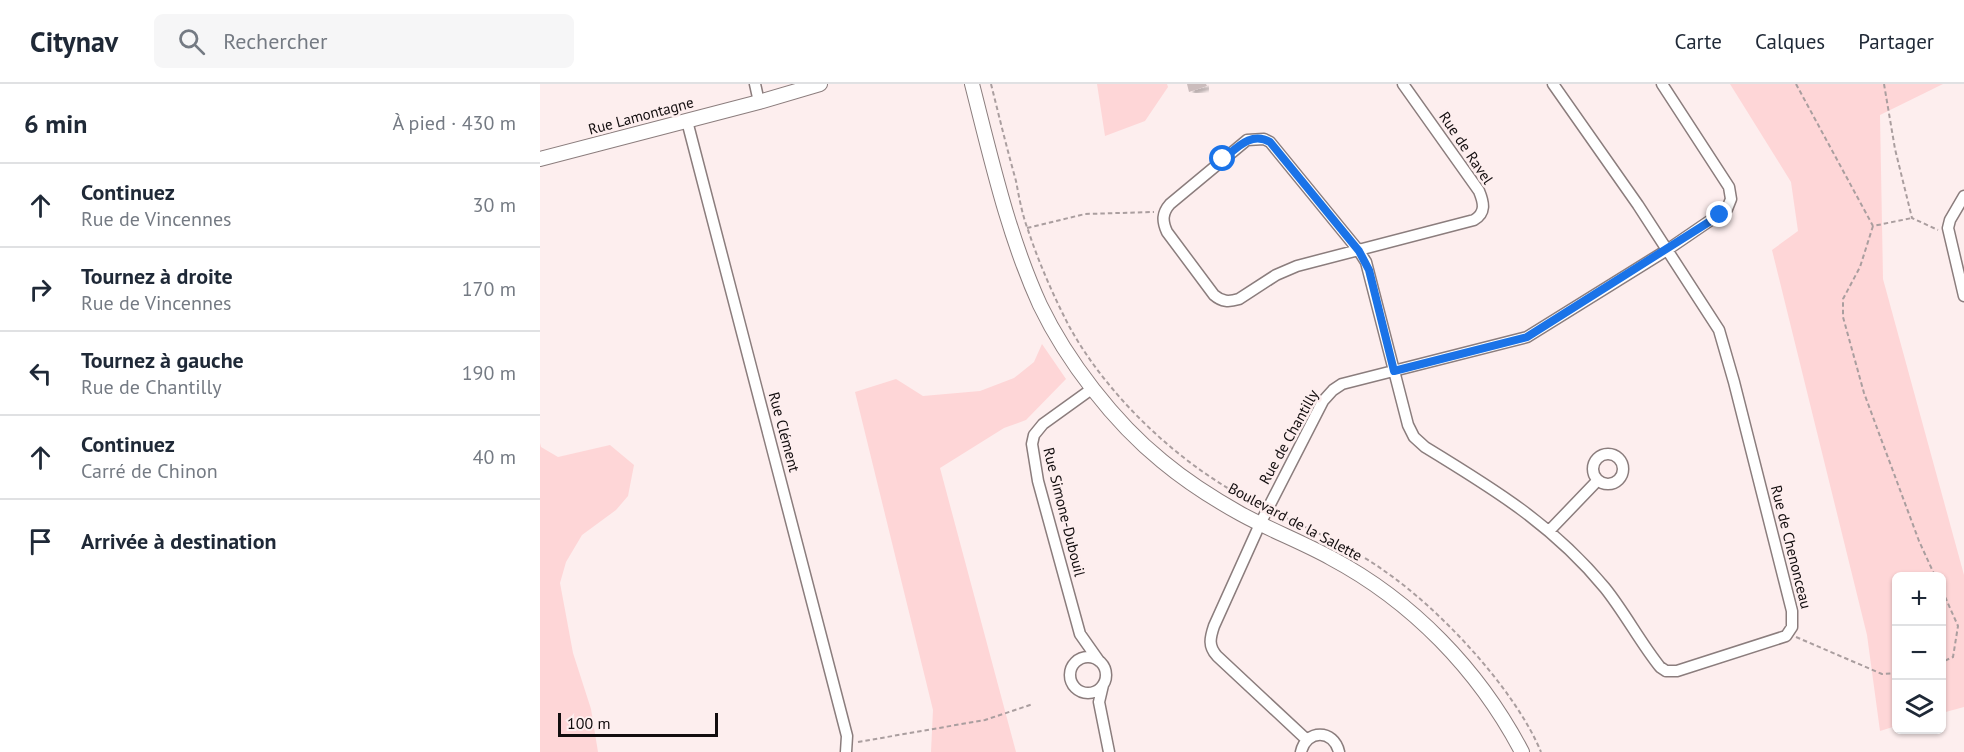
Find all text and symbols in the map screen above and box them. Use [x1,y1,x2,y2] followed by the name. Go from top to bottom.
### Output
[154,14,574,68] search box
[30,23,118,60] text: Citynav
[175,25,208,58] icon: search
[223,27,327,55] text: Rechercher
[1675,28,1722,55] text: Carte
[1755,28,1825,55] text: Calques
[1858,28,1934,55] text: Partager
[586,92,696,139] street label: Rue Lamontagne
[24,107,87,140] text: 6 min
[1435,108,1498,188] street label: Rue de Ravel
[392,110,516,136] text: À pied · 430 m
[1209,145,1235,171] route start
[81,178,175,206] text: Continuez
[24,189,57,222] icon: ahead
[473,192,516,218] text: 30 m
[1706,201,1732,227] route end
[81,206,231,232] text: Rue de Vincennes
[81,262,233,290] text: Tournez à droite
[24,273,57,306] icon: right
[462,276,516,302] text: 170 m
[81,290,231,316] text: Rue de Vincennes
[81,346,244,374] text: Tournez à gauche
[24,357,57,390] icon: left
[462,360,516,386] text: 190 m
[81,374,222,400] text: Rue de Chantilly
[1255,386,1322,487] street label: Rue de Chantilly
[765,390,804,474] street label: Rue Clément
[81,430,175,458] text: Continuez
[24,441,57,474] icon: ahead
[473,444,516,470] text: 40 m
[1039,445,1090,579] street label: Rue Simone-Dubouil
[81,458,218,484] text: Carré de Chinon
[1225,478,1365,565] street label: Boulevard de la Salette
[1767,483,1816,611] street label: Rue de Chenonceau
[24,525,57,558] icon: arrive
[81,527,277,555] text: Arrivée à destination
[1892,572,1946,734] map controls
[1892,572,1946,626] button: +
[1892,626,1946,680] button: −
[1892,680,1946,734] button: layers
[558,710,718,738] scale bar
[567,713,610,733] text: 100 m

